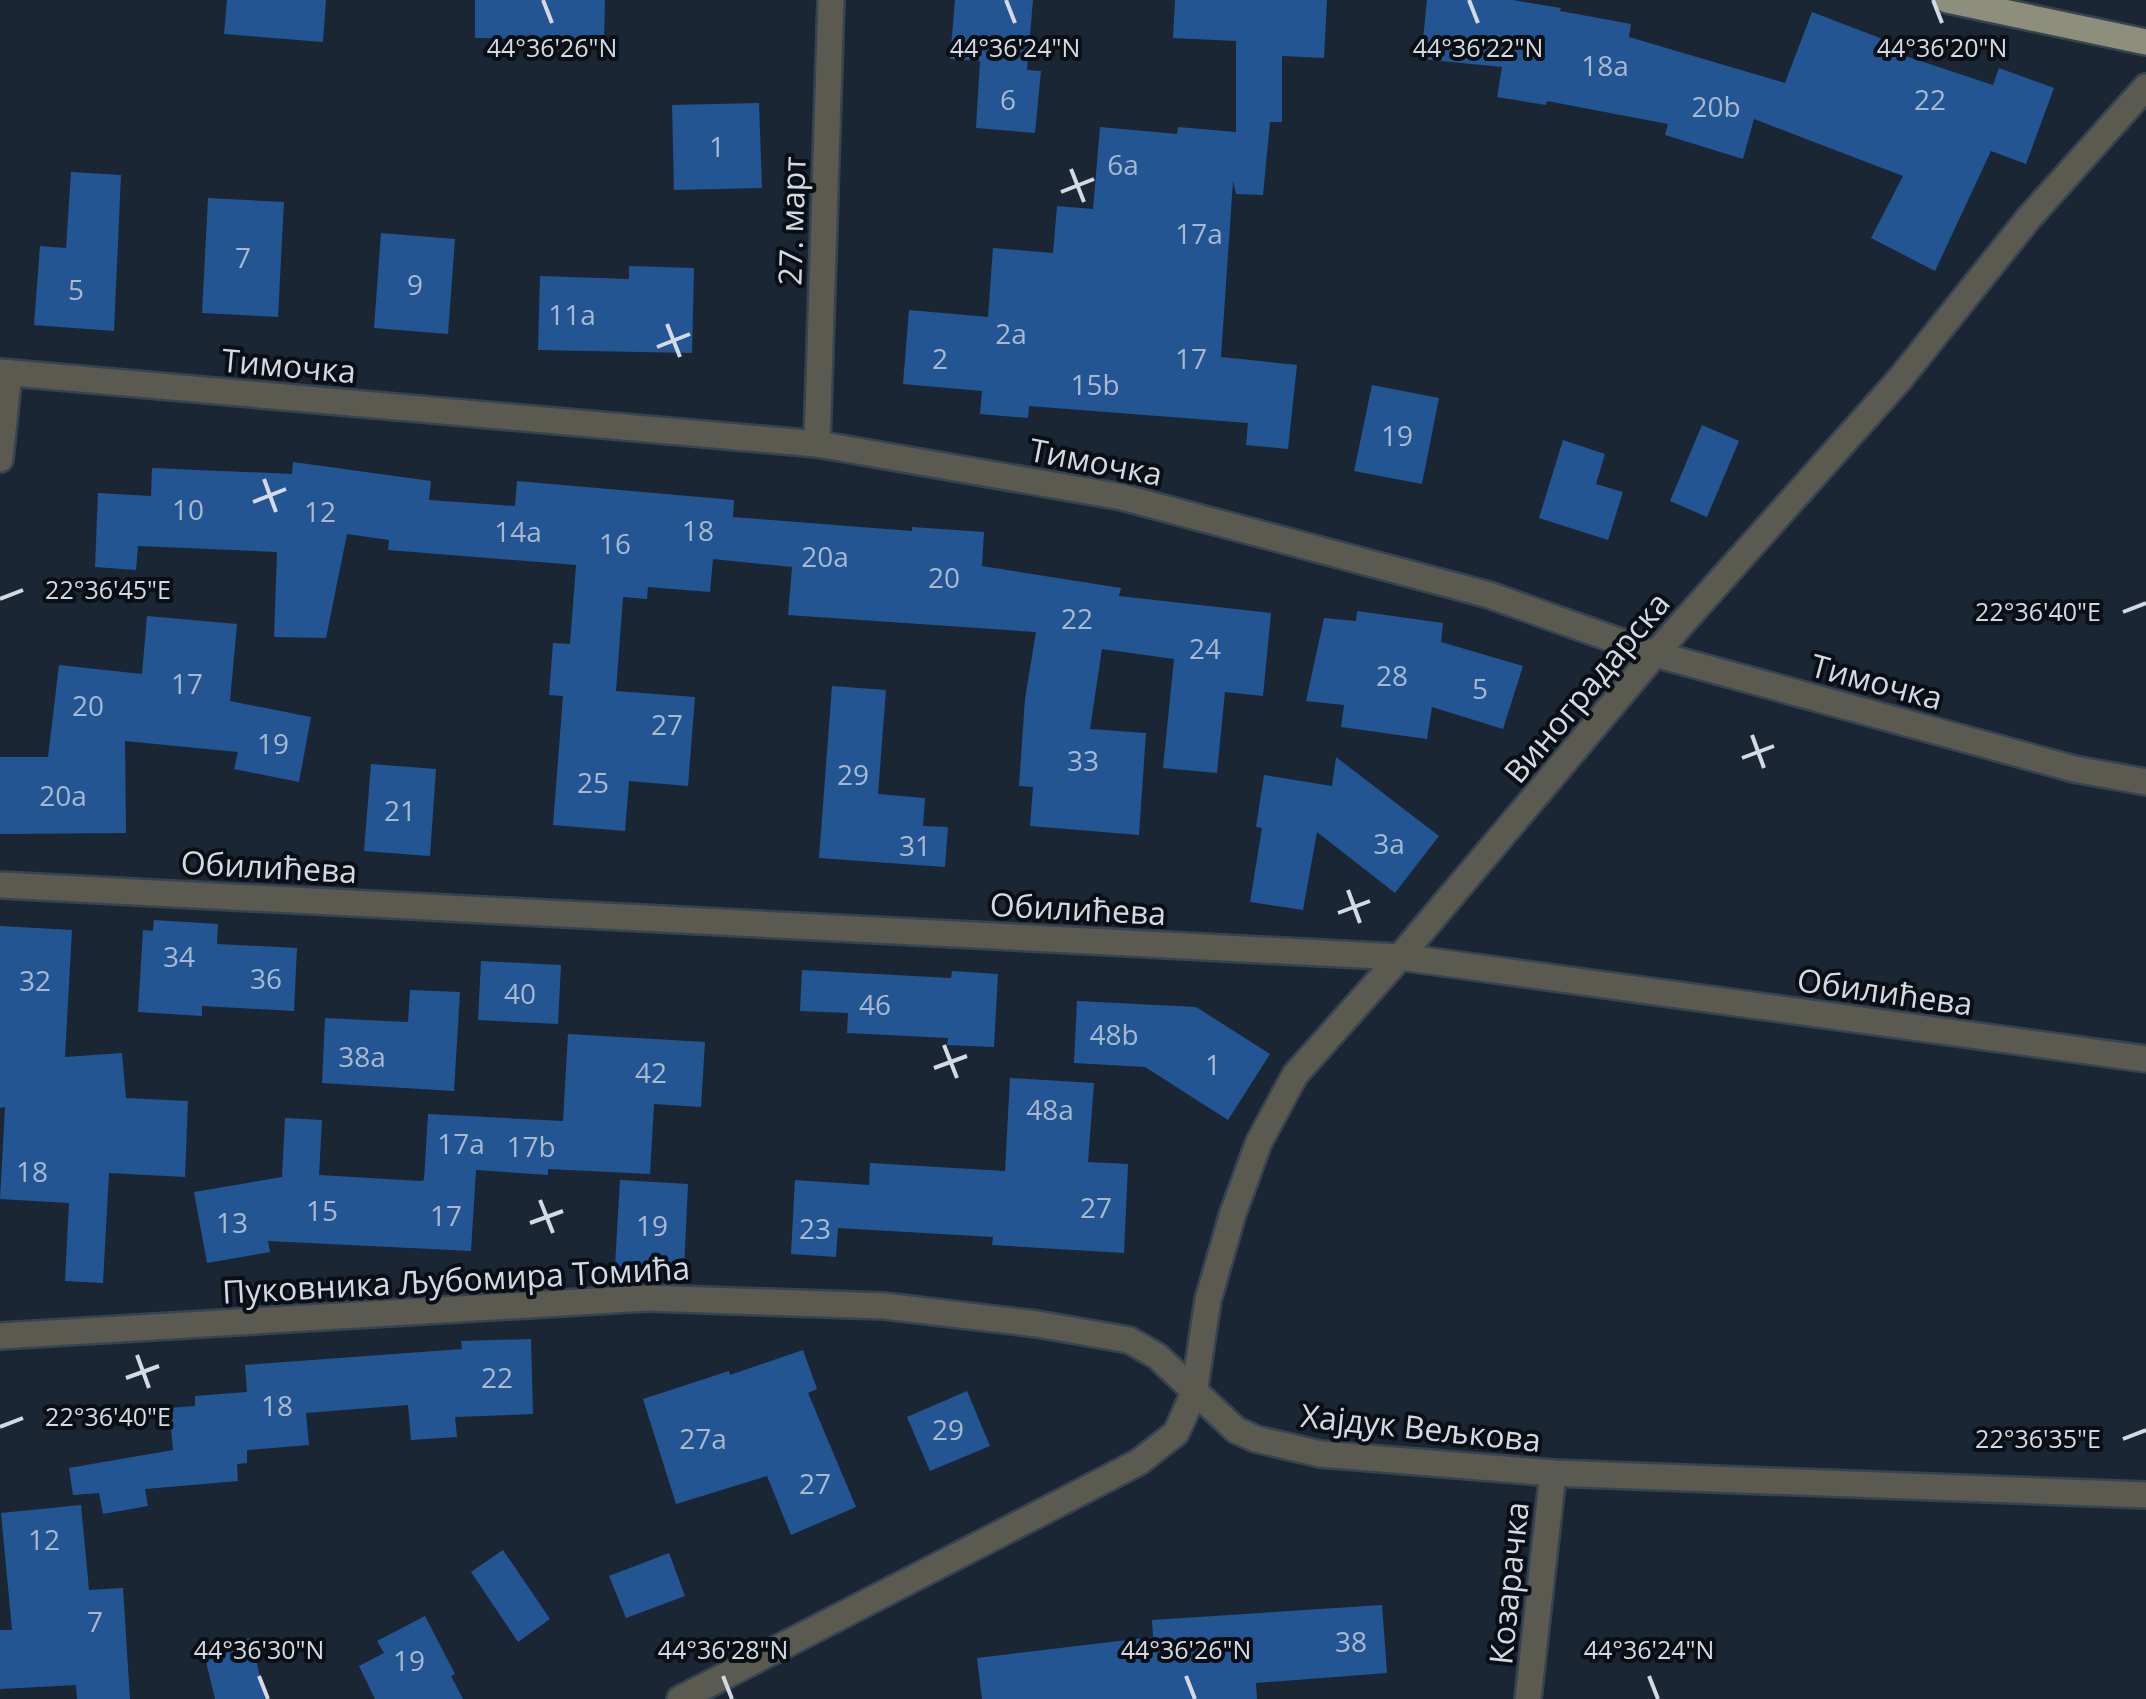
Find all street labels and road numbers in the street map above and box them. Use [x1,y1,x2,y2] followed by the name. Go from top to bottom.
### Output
[767,156,815,286] street label: 27. март
[220,338,358,392] street label: Тимочка
[1026,427,1166,495] street label: Тимочка
[1493,582,1679,792] street label: Виноградарска
[1807,643,1947,719] street label: Тимочка
[180,840,358,892] street label: Обилићева
[989,882,1167,934] street label: Обилићева
[1795,957,1975,1025] street label: Обилићева
[221,1245,691,1313] street label: Пуковника Љубомира Томића
[1299,1393,1543,1461] street label: Хајдук Вељкова
[1478,1500,1538,1666] street label: Козарачка

